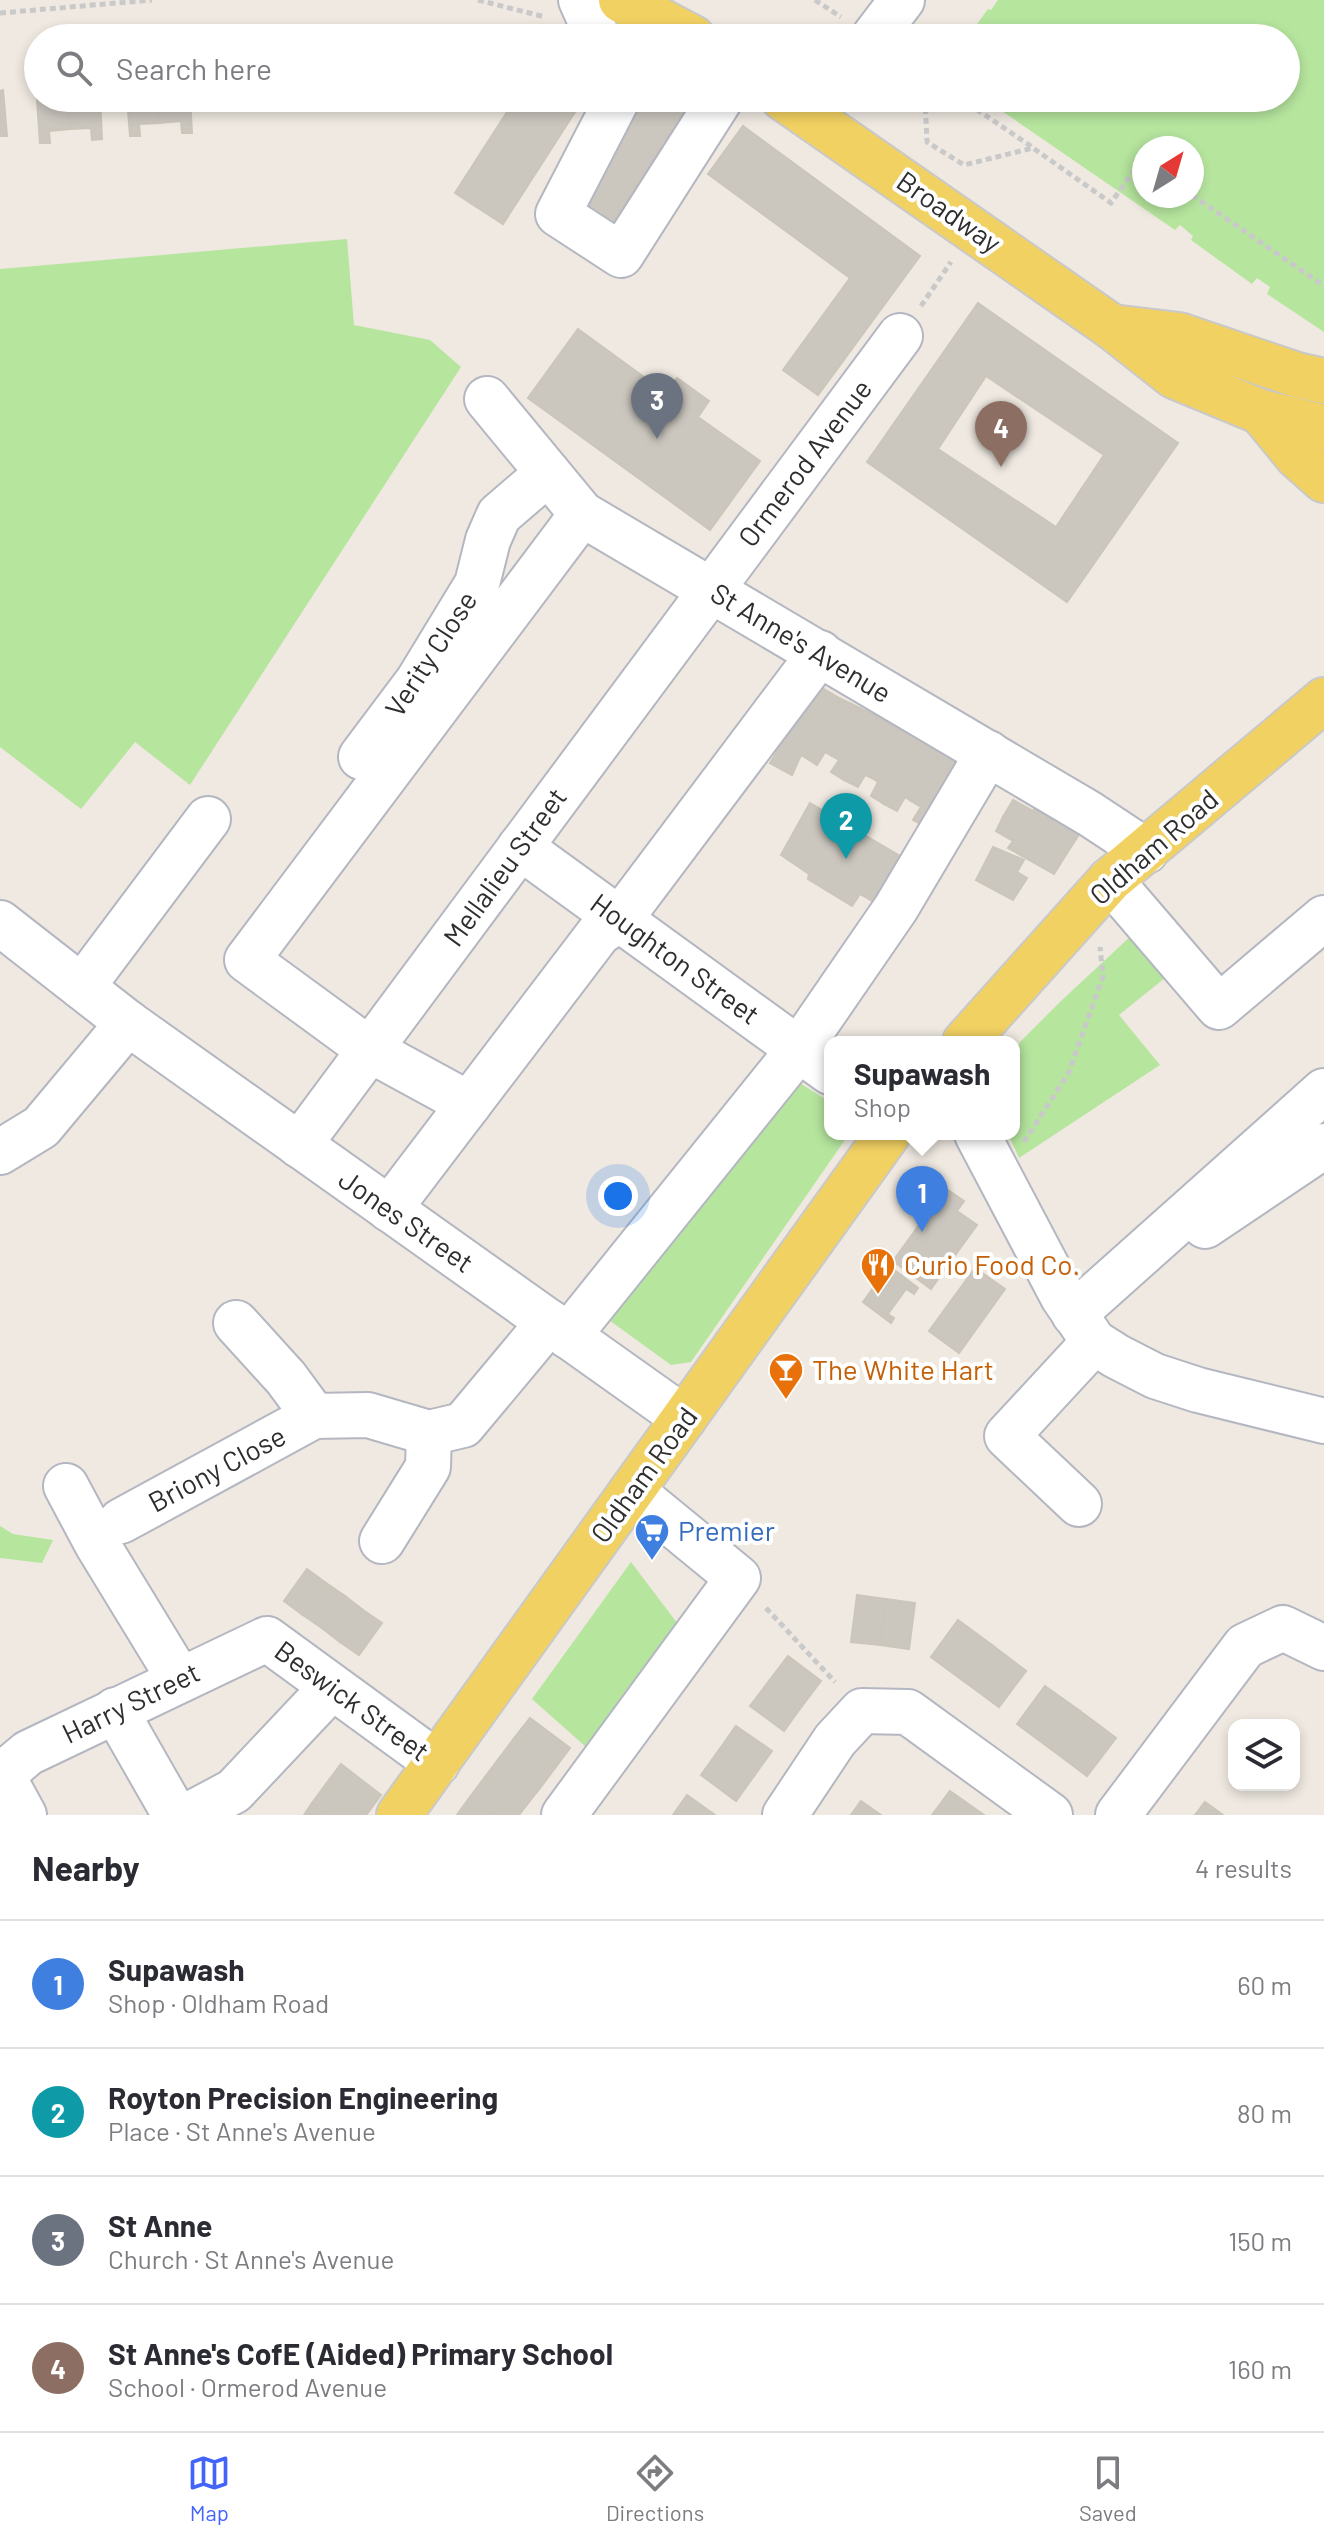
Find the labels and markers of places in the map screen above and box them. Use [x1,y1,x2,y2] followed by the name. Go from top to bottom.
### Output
[631,373,683,439] pin: 3
[975,401,1027,467] pin: 4
[820,793,872,859] pin: 2
[896,1166,948,1232] pin: 1
[859,1246,897,1296] restaurant icon: Curio Food Co.
[904,1247,1080,1281] place label: Curio Food Co.
[767,1351,805,1401] bar icon: The White Hart
[812,1352,994,1386] place label: The White Hart
[633,1512,671,1562] supermarket icon: Premier
[678,1513,775,1547] place label: Premier

